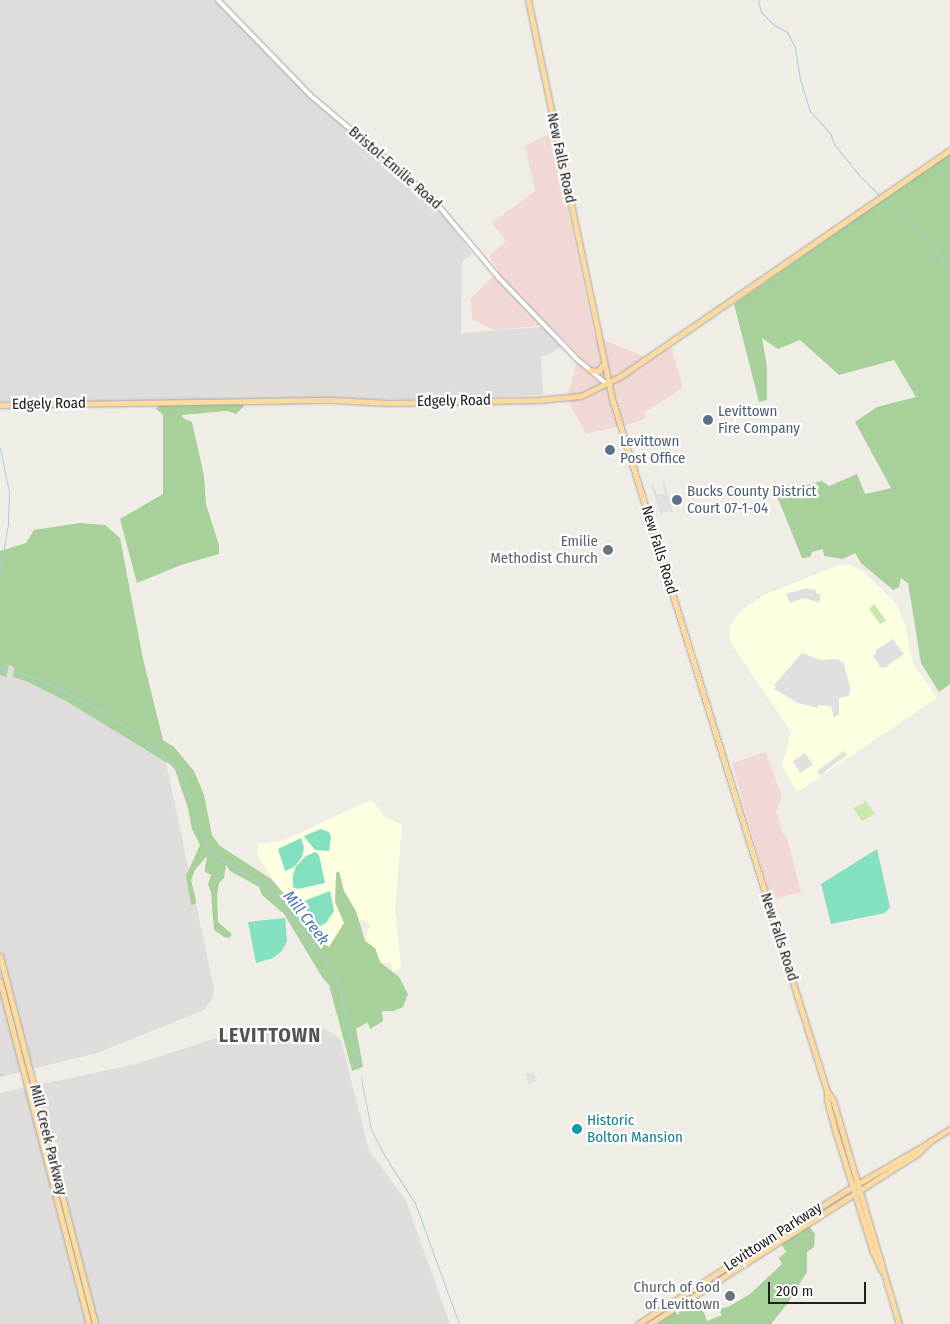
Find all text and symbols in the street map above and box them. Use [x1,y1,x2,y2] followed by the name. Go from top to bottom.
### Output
[543,111,579,205] street label: New Falls Road
[345,123,445,213] street label: Bristol-Emilie Road
[417,391,491,411] street label: Edgely Road
[12,394,86,414] street label: Edgely Road
[718,402,800,437] place label: Levittown Fire Company
[702,414,714,426] marker: Levittown Fire Company
[620,432,686,467] place label: Levittown Post Office
[604,444,616,456] marker: Levittown Post Office
[687,482,816,517] place label: Bucks County District Court 07-1-04
[671,494,683,506] marker: Bucks County District Court 07-1-04
[637,504,681,596] street label: New Falls Road
[490,532,598,567] place label: Emilie Methodist Church
[602,544,614,556] marker: Emilie Methodist Church
[279,887,333,949] water label: Mill Creek
[756,891,802,983] street label: New Falls Road
[218,1023,322,1047] district label: LEVITTOWN
[26,1083,70,1197] street label: Mill Creek Parkway
[587,1111,683,1146] place label: Historic Bolton Mansion
[571,1123,583,1135] marker: Historic Bolton Mansion
[721,1199,825,1275] street label: Levittown Parkway
[770,1272,868,1304] scale bar
[634,1278,720,1313] place label: Church of God of Levittown
[776,1282,813,1300] text: 200 m
[724,1290,736,1302] marker: Church of God of Levittown

